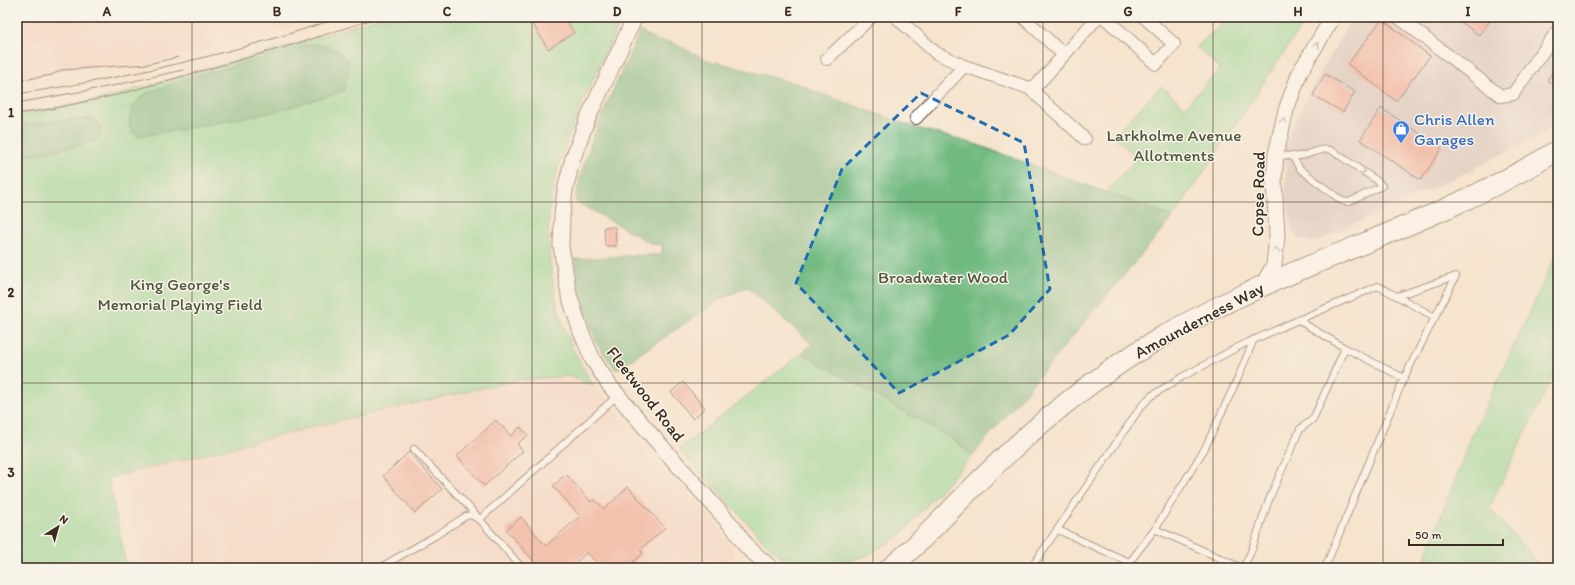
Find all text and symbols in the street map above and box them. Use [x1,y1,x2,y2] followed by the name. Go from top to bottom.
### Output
[102,4,112,19] text: A
[273,4,282,19] text: B
[443,4,452,19] text: C
[613,4,622,19] text: D
[784,4,792,19] text: E
[955,4,962,19] text: F
[1124,4,1133,19] text: G
[1294,4,1303,19] text: H
[1466,4,1471,19] text: I
[1312,42,1319,49] one-way arrow
[8,105,14,120] text: 1
[1414,109,1495,149] place label: Chris Allen Garages
[1278,118,1287,125] one-way arrow
[1391,119,1411,144] shop icon: Chris Allen Garages
[1107,125,1242,165] park label: Larkholme Avenue Allotments
[1247,150,1269,237] street label: Copse Road
[1359,167,1366,174] one-way arrow
[1271,247,1280,253] one-way arrow
[878,267,1009,287] park label: Broadwater Wood
[97,274,263,314] park label: King George's Memorial Playing Field
[1131,277,1267,362] street label: Amounderness Way
[8,285,15,300] text: 2
[603,343,689,445] street label: Fleetwood Road
[7,465,15,480] text: 3
[38,507,78,547] north arrow
[57,512,71,527] text: N
[1409,521,1503,547] scale bar
[1415,528,1441,542] text: 50 m

